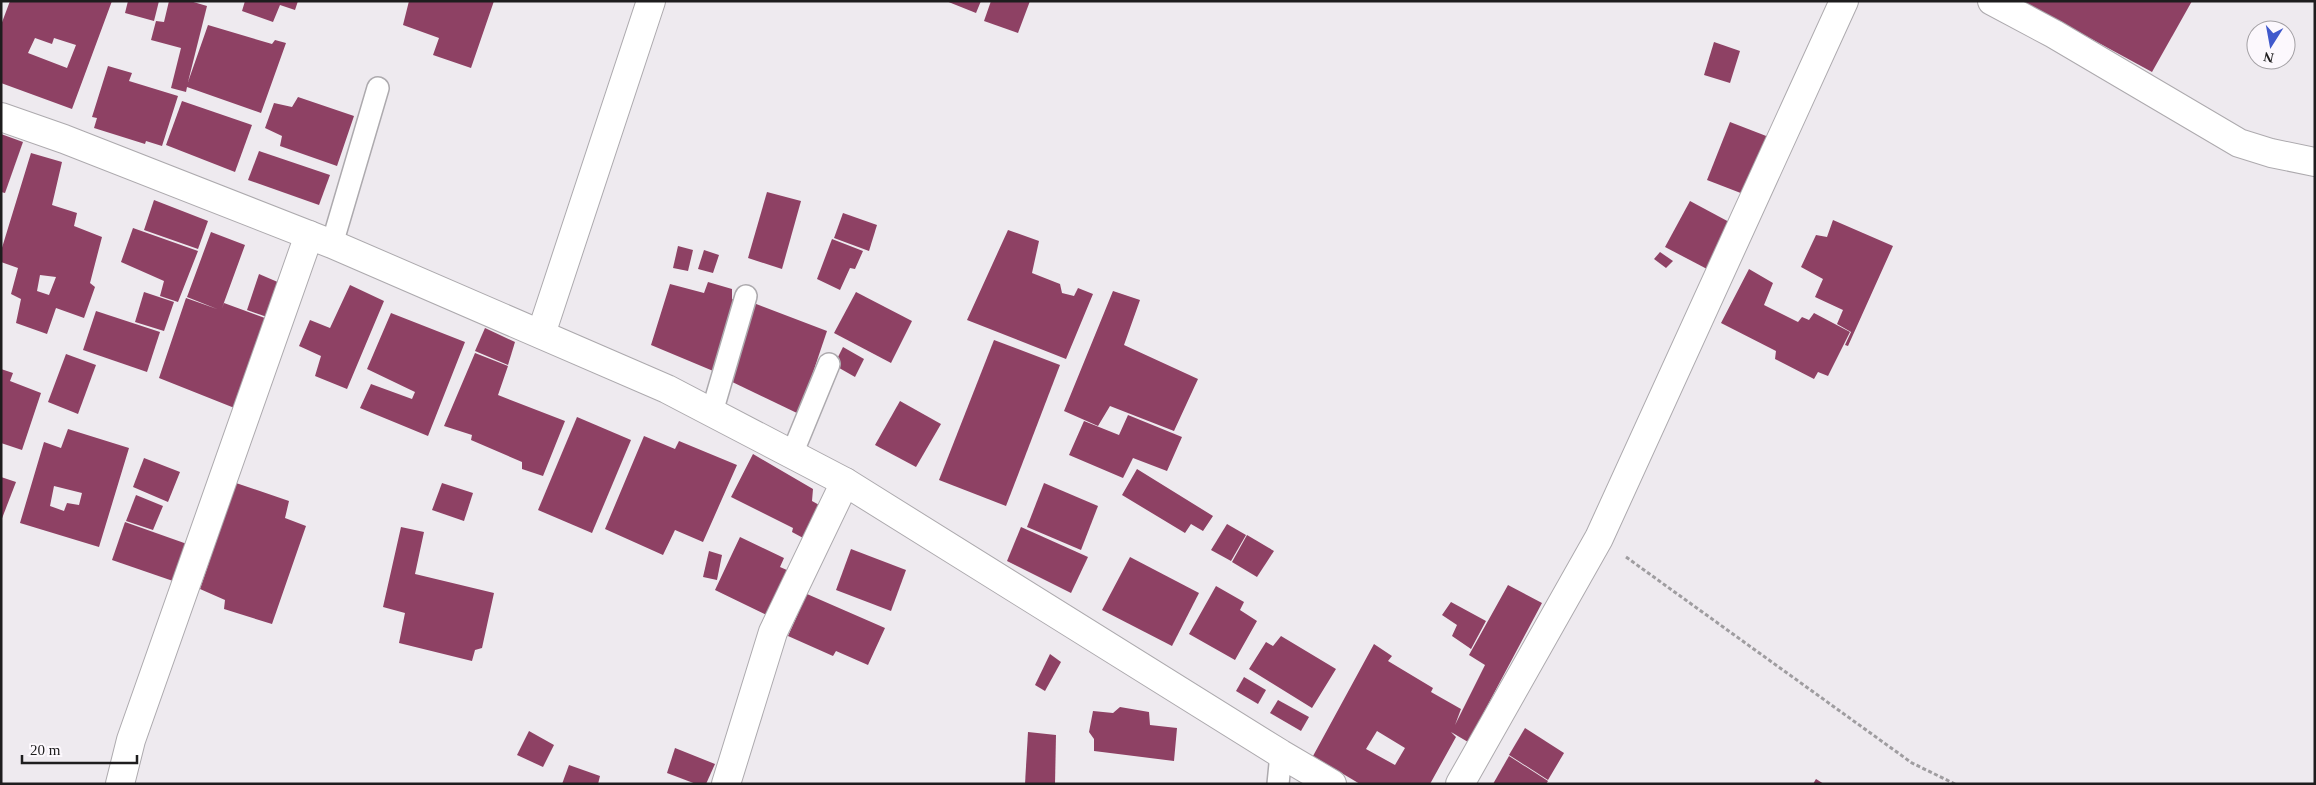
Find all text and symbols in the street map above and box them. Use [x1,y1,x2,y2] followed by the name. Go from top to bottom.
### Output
[2246,20,2296,70] north arrow
[2262,49,2275,66] text: N
[22,732,138,764] scale bar
[30,742,61,758] text: 20 m

